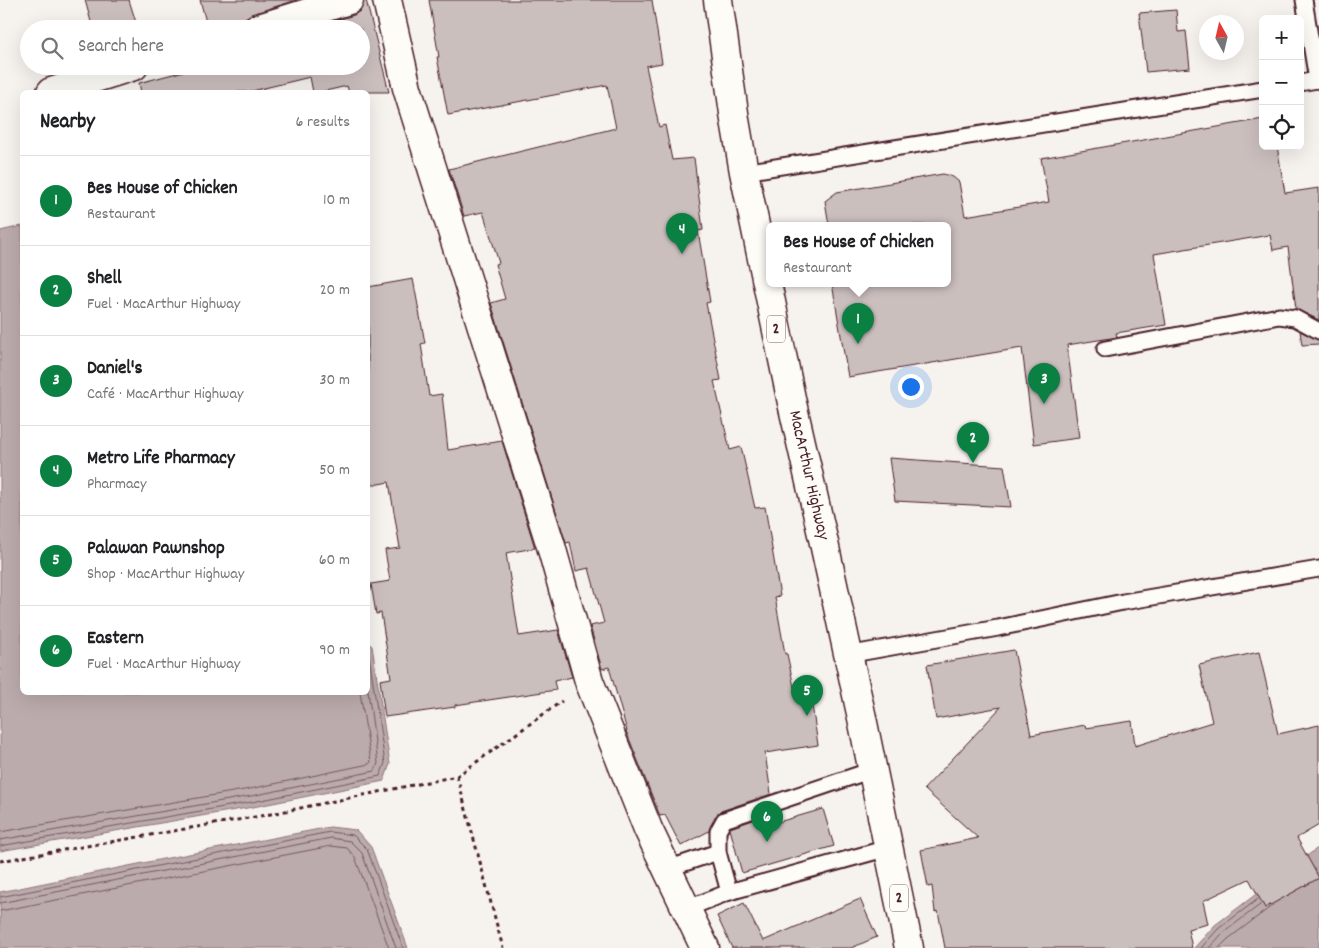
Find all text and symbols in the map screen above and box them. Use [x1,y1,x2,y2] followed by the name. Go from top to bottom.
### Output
[1199,15,1244,60] north arrow
[1259,15,1304,150] map controls
[1259,15,1304,60] button: +
[20,20,370,75] search box
[38,34,66,62] icon: search
[78,34,164,61] text: Search here
[1259,60,1304,105] button: −
[1259,105,1304,150] button: locate
[40,108,95,138] text: Nearby
[295,111,350,134] text: 6 results
[87,176,237,203] text: Bes House of Chicken
[54,189,58,212] text: 1
[323,189,350,212] text: 10 m
[87,203,156,226] text: Restaurant
[666,213,698,254] pin: 4
[766,222,951,287] popup
[783,230,934,257] text: Bes House of Chicken
[783,257,852,280] text: Restaurant
[87,266,122,293] text: Shell
[53,279,60,302] text: 2
[320,279,350,302] text: 20 m
[87,293,240,316] text: Fuel · MacArthur Highway
[842,303,874,344] pin: 1
[767,316,785,342] road number: 2
[87,356,143,383] text: Daniel's
[1028,363,1060,404] pin: 3
[52,369,60,392] text: 3
[320,369,350,392] text: 30 m
[898,374,924,400] your location
[87,383,243,406] text: Café · MacArthur Highway
[782,408,836,543] street label: MacArthur Highway
[957,422,989,463] pin: 2
[87,446,235,473] text: Metro Life Pharmacy
[53,459,59,482] text: 4
[319,459,350,482] text: 50 m
[87,473,146,496] text: Pharmacy
[87,536,225,563] text: Palawan Pawnshop
[52,549,60,572] text: 5
[319,549,350,572] text: 60 m
[87,563,244,586] text: Shop · MacArthur Highway
[87,626,144,653] text: Eastern
[52,639,60,662] text: 6
[319,639,350,662] text: 90 m
[87,653,240,676] text: Fuel · MacArthur Highway
[791,675,823,716] pin: 5
[751,801,783,842] pin: 6
[890,884,908,911] road number: 2

